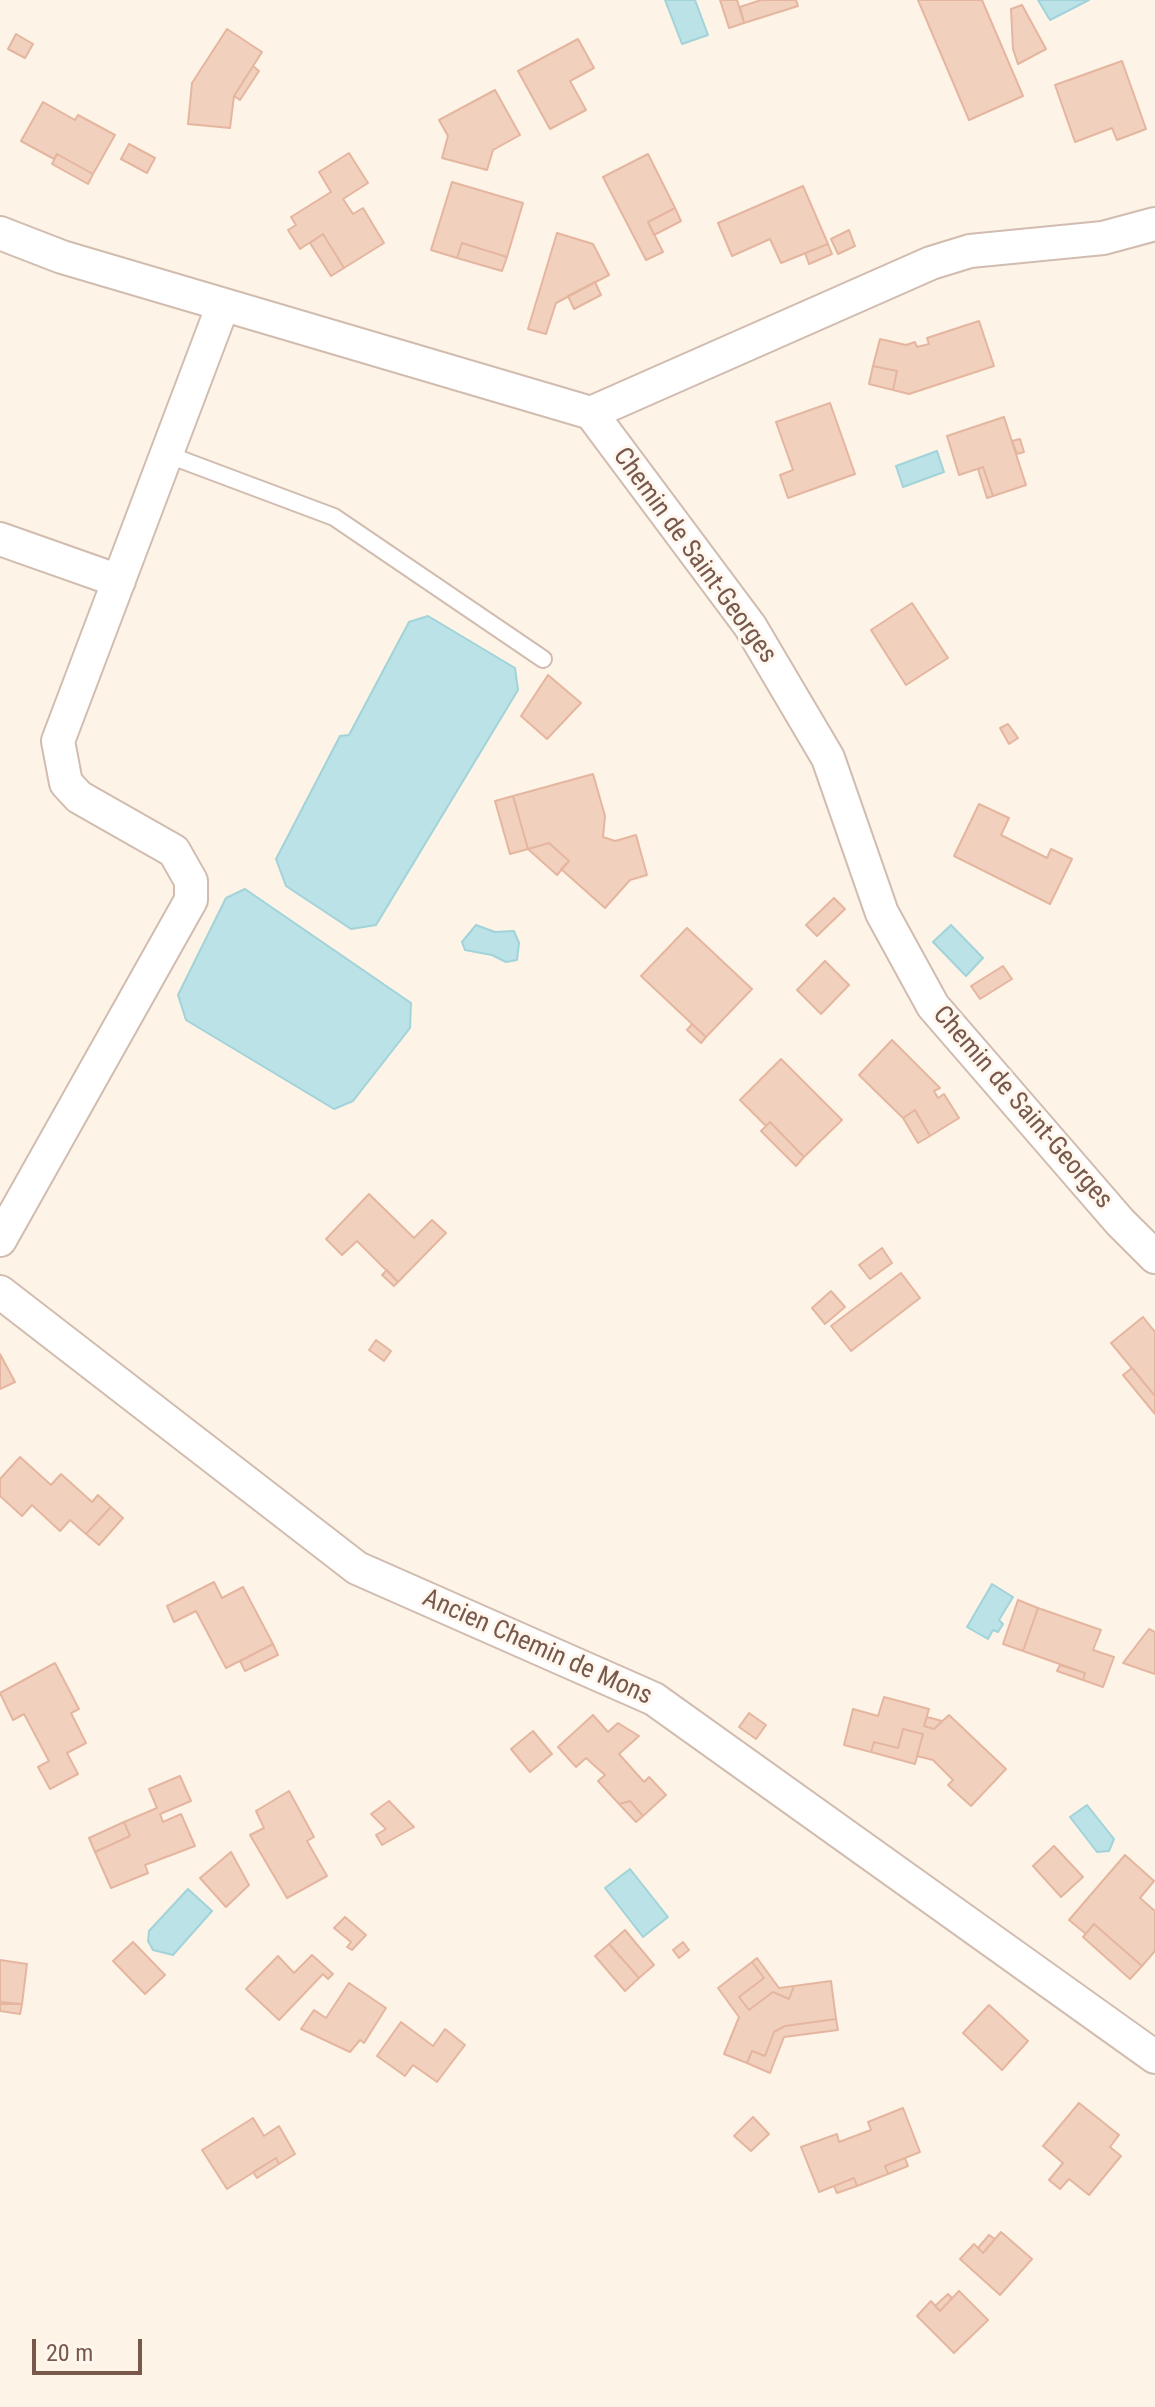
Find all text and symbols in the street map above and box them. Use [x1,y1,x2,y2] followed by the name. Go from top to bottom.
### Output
[605,442,783,670] street label: Chemin de Saint-Georges
[925,1000,1119,1216] street label: Chemin de Saint-Georges
[417,1583,657,1713] street label: Ancien Chemin de Mons
[36,2323,146,2373] scale bar
[46,2339,93,2367] text: 20 m

